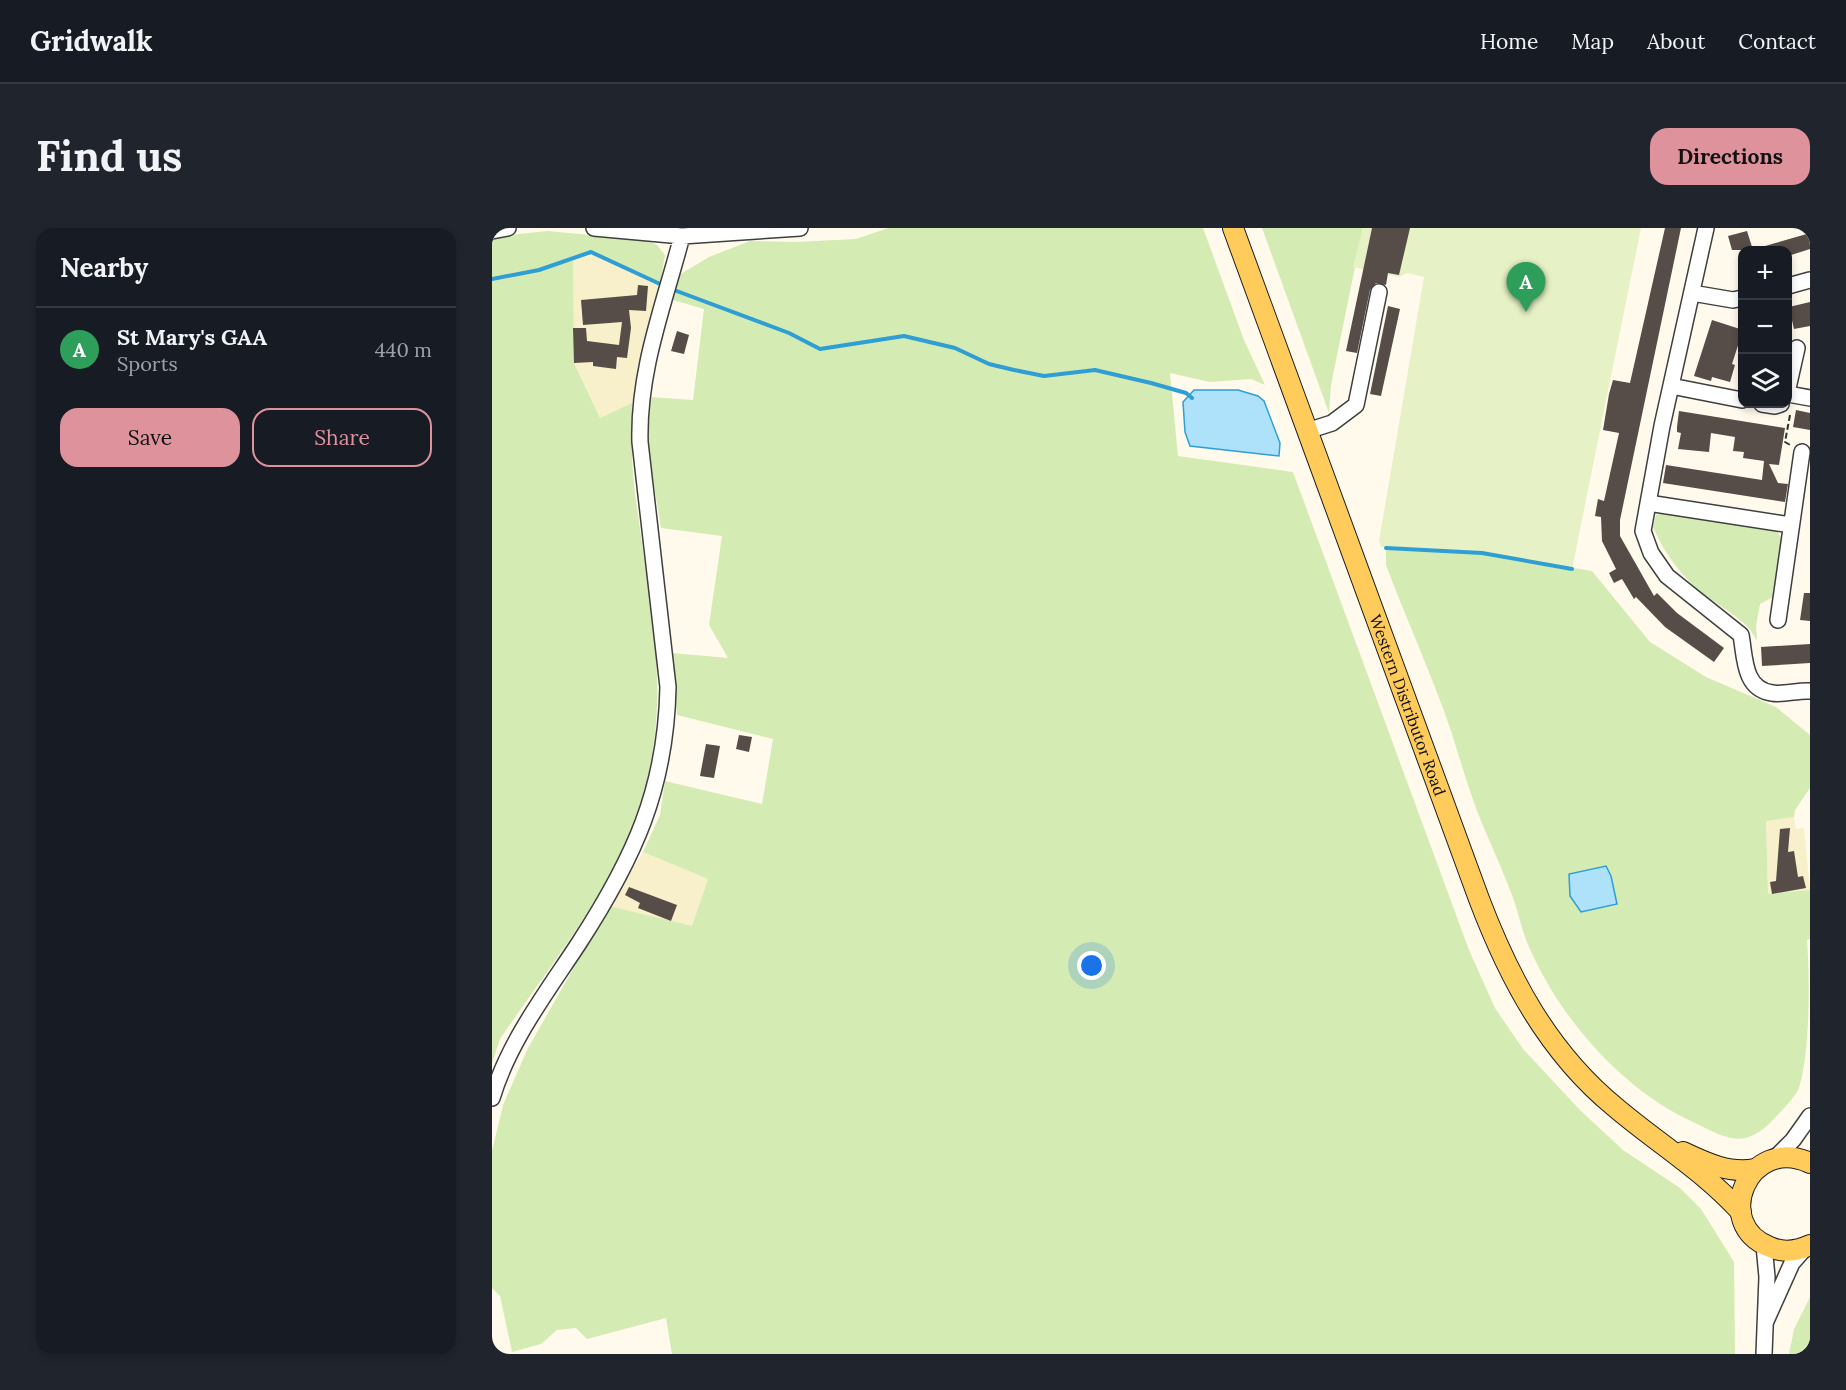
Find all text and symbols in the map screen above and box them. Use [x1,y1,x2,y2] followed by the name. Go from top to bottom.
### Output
[30,23,153,59] text: Gridwalk
[1480,28,1538,55] text: Home
[1571,28,1614,55] text: Map
[1647,28,1705,55] text: About
[1738,28,1816,55] text: Contact
[1650,128,1810,185] button: Directions
[36,129,182,183] text: Find us
[1738,246,1792,408] map controls
[1738,246,1792,300] button: +
[60,251,148,284] text: Nearby
[1506,262,1546,312] pin: A
[1738,300,1792,354] button: −
[117,323,267,351] text: St Mary's GAA
[73,337,86,362] text: A
[375,337,432,362] text: 440 m
[117,351,178,376] text: Sports
[1738,354,1792,408] button: layers
[60,408,240,467] button: Save
[252,408,432,467] button: Share
[1366,612,1450,799] street label: Western Distributor Road
[1077,951,1106,980] your location

